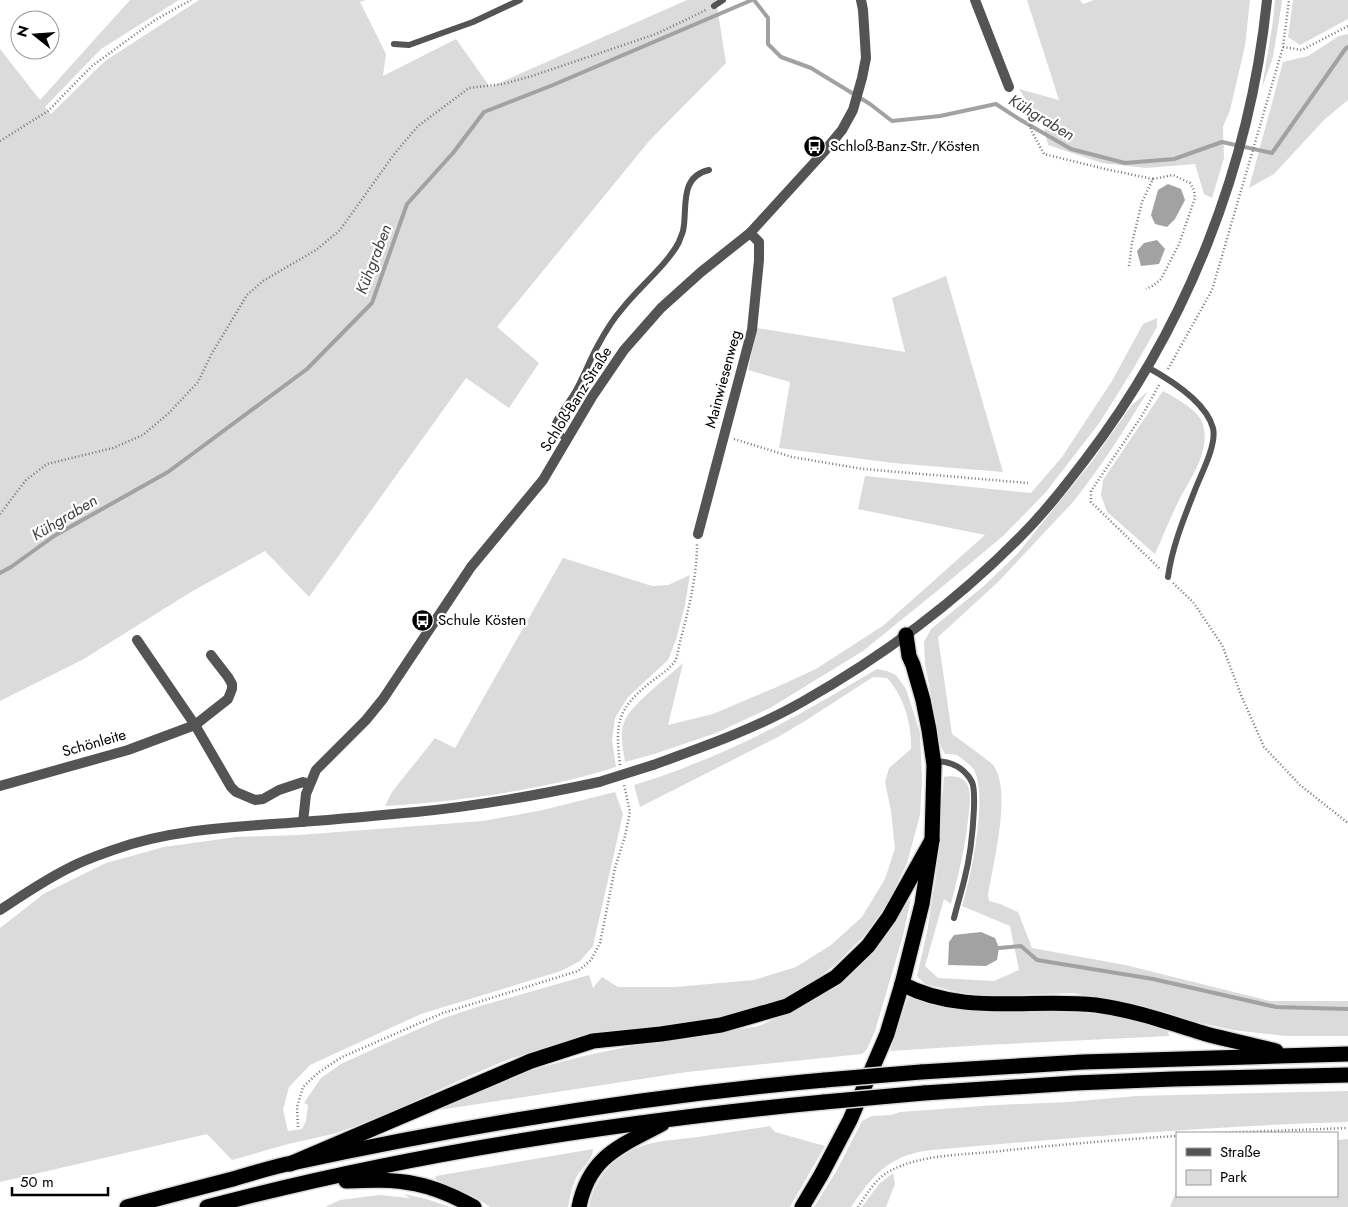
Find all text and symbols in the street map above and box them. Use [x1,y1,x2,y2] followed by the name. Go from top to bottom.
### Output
[10,10,60,60] north arrow
[11,23,34,39] text: N
[1004,89,1079,146] water label: Kühgraben
[802,134,826,158] bus stop icon: Schloß-Banz-Str./Kösten
[830,135,980,157] place label: Schloß-Banz-Str./Kösten
[350,221,397,297] water label: Kühgraben
[699,328,747,430] street label: Mainwiesenweg
[535,342,617,456] street label: Schloß-Banz-Straße
[27,489,102,546] water label: Kühgraben
[410,608,434,632] bus stop icon: Schule Kösten
[438,609,526,631] place label: Schule Kösten
[59,723,129,763] street label: Schönleite
[1176,1132,1338,1197] legend
[1220,1141,1261,1163] text: Straße
[12,1164,109,1196] scale bar
[1220,1166,1247,1188] text: Park
[20,1171,54,1193] text: 50 m

